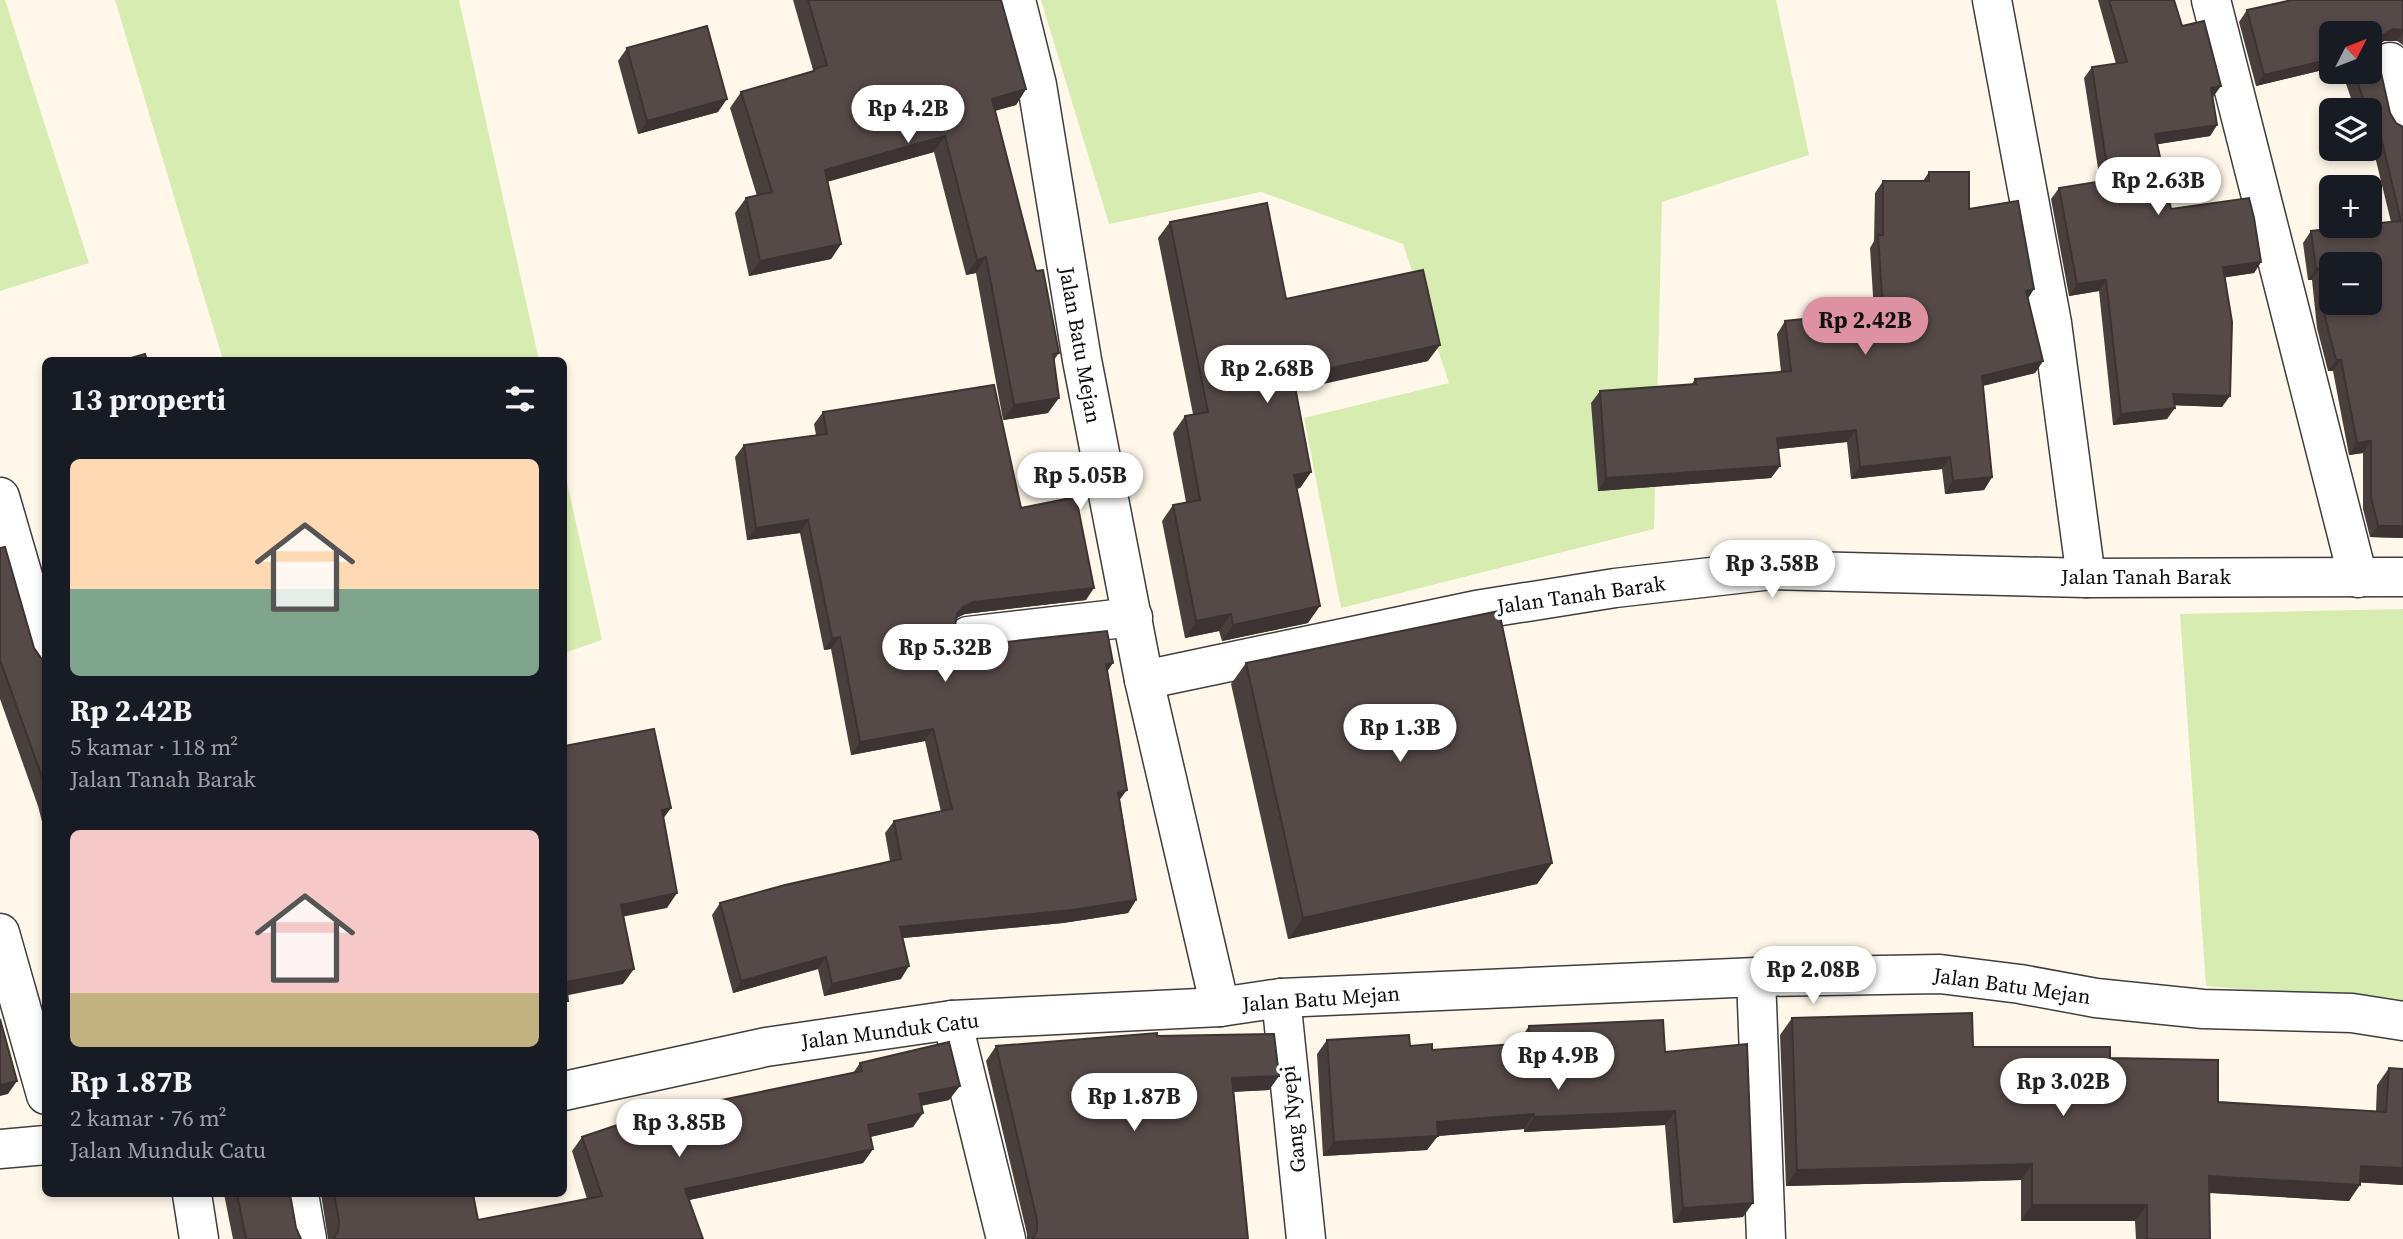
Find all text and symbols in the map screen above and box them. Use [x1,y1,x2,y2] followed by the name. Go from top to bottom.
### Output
[2319,21,2382,84] north arrow
[2319,21,2382,315] map controls
[843,86,973,145] pin: Rp 4.2B
[867,92,949,124] text: Rp 4.2B
[2319,98,2382,161] button: layers
[2086,158,2230,217] pin: Rp 2.63B
[2111,164,2205,196] text: Rp 2.63B
[2319,175,2382,238] button: +
[2319,252,2382,315] button: −
[1052,263,1109,426] street label: Jalan Batu Mejan
[1793,298,1937,357] pin: Rp 2.42B
[1818,304,1912,336] text: Rp 2.42B
[1195,346,1339,405] pin: Rp 2.68B
[1220,352,1314,384] text: Rp 2.68B
[70,379,226,420] text: 13 properti
[501,380,539,418] icon: filters
[1008,452,1152,512] pin: Rp 5.05B
[1033,459,1127,491] text: Rp 5.05B
[242,504,368,630] icon: home
[1700,540,1844,600] pin: Rp 3.58B
[1725,547,1819,579] text: Rp 3.58B
[2060,562,2231,591] street label: Jalan Tanah Barak
[1494,568,1668,621] street label: Jalan Tanah Barak
[873,624,1017,684] pin: Rp 5.32B
[898,631,992,663] text: Rp 5.32B
[70,690,192,731] text: Rp 2.42B
[1335,704,1465,764] pin: Rp 1.3B
[1359,711,1441,743] text: Rp 1.3B
[70,731,238,763] text: 5 kamar · 118 m²
[70,763,256,795] text: Jalan Tanah Barak
[242,875,368,1001] icon: home
[1741,946,1885,1006] pin: Rp 2.08B
[1766,953,1860,985] text: Rp 2.08B
[1931,960,2093,1011] street label: Jalan Batu Mejan
[1240,978,1401,1019] street label: Jalan Batu Mejan
[798,1005,981,1056] street label: Jalan Munduk Catu
[1493,1032,1623,1092] pin: Rp 4.9B
[1517,1039,1599,1071] text: Rp 4.9B
[1991,1058,2135,1118] pin: Rp 3.02B
[70,1061,192,1102] text: Rp 1.87B
[1272,1064,1313,1174] street label: Gang Nyepi
[2016,1065,2110,1097] text: Rp 3.02B
[1062,1074,1206,1133] pin: Rp 1.87B
[1087,1080,1181,1112] text: Rp 1.87B
[607,1100,751,1159] pin: Rp 3.85B
[70,1102,227,1134] text: 2 kamar · 76 m²
[632,1106,726,1138] text: Rp 3.85B
[70,1134,266,1166] text: Jalan Munduk Catu

